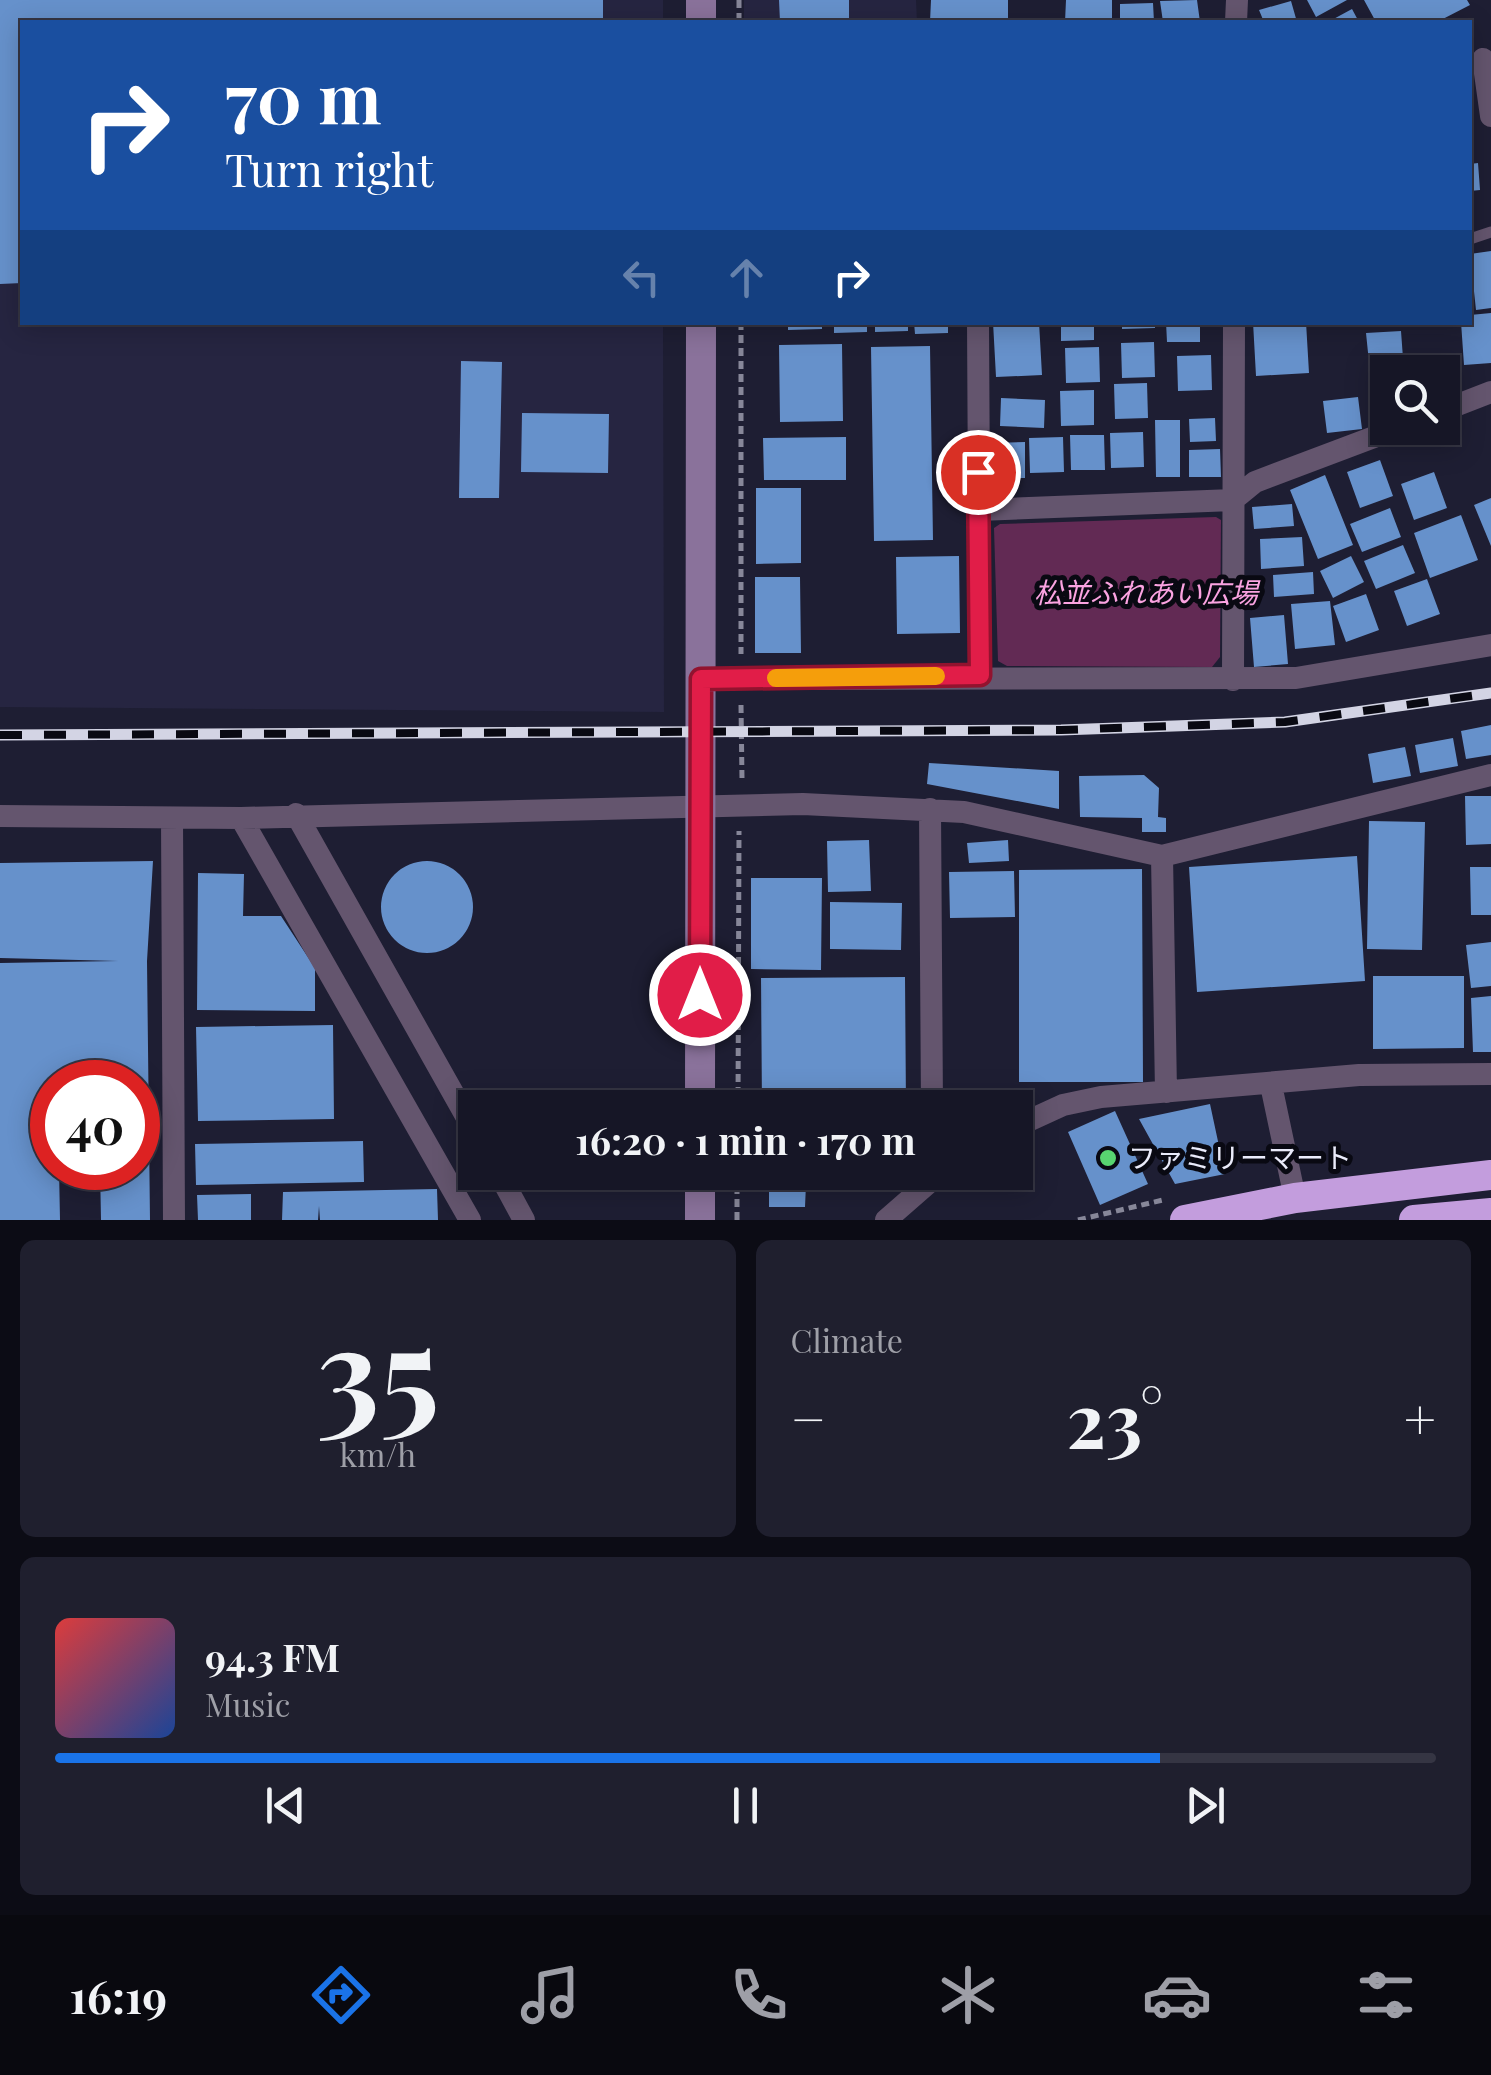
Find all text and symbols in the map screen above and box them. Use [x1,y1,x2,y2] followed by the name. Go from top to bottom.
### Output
[225,48,382,142] text: 70 m
[60,60,190,190] icon: right
[225,138,433,198] text: Turn right
[614,250,669,305] icon: left
[719,250,774,305] icon: ahead
[824,250,879,305] icon: right
[1370,355,1460,445] map controls
[1370,355,1460,445] button: search
[936,430,1021,515] pin
[951,445,1006,500] icon: arrive
[1034,573,1261,610] park label: 松並ふれあい広場
[648,943,752,1047] position arrow
[30,1060,160,1190] speed limit sign: 40
[575,1114,916,1165] text: 16:20 · 1 min · 170 m
[1128,1138,1352,1175] place label: ファミリーマート
[1097,1147,1119,1169] marker: ファミリーマート
[316,1280,439,1454] text: 35
[791,1318,903,1361] text: Climate
[1066,1367,1163,1467] text: 23°
[791,1380,826,1454] text: −
[1404,1380,1436,1454] text: +
[339,1432,416,1475] text: km/h
[205,1631,340,1682] text: 94.3 FM
[205,1682,290,1725] text: Music
[258,1778,313,1833] icon: previous
[718,1778,773,1833] icon: pause
[1178,1778,1233,1833] icon: next
[306,1960,376,2030] icon: directions
[515,1960,585,2030] icon: music
[724,1960,794,2030] icon: phone
[933,1960,1003,2030] icon: climate
[1142,1960,1212,2030] icon: car
[1351,1960,1421,2030] icon: filters
[70,1965,167,2025] text: 16:19

